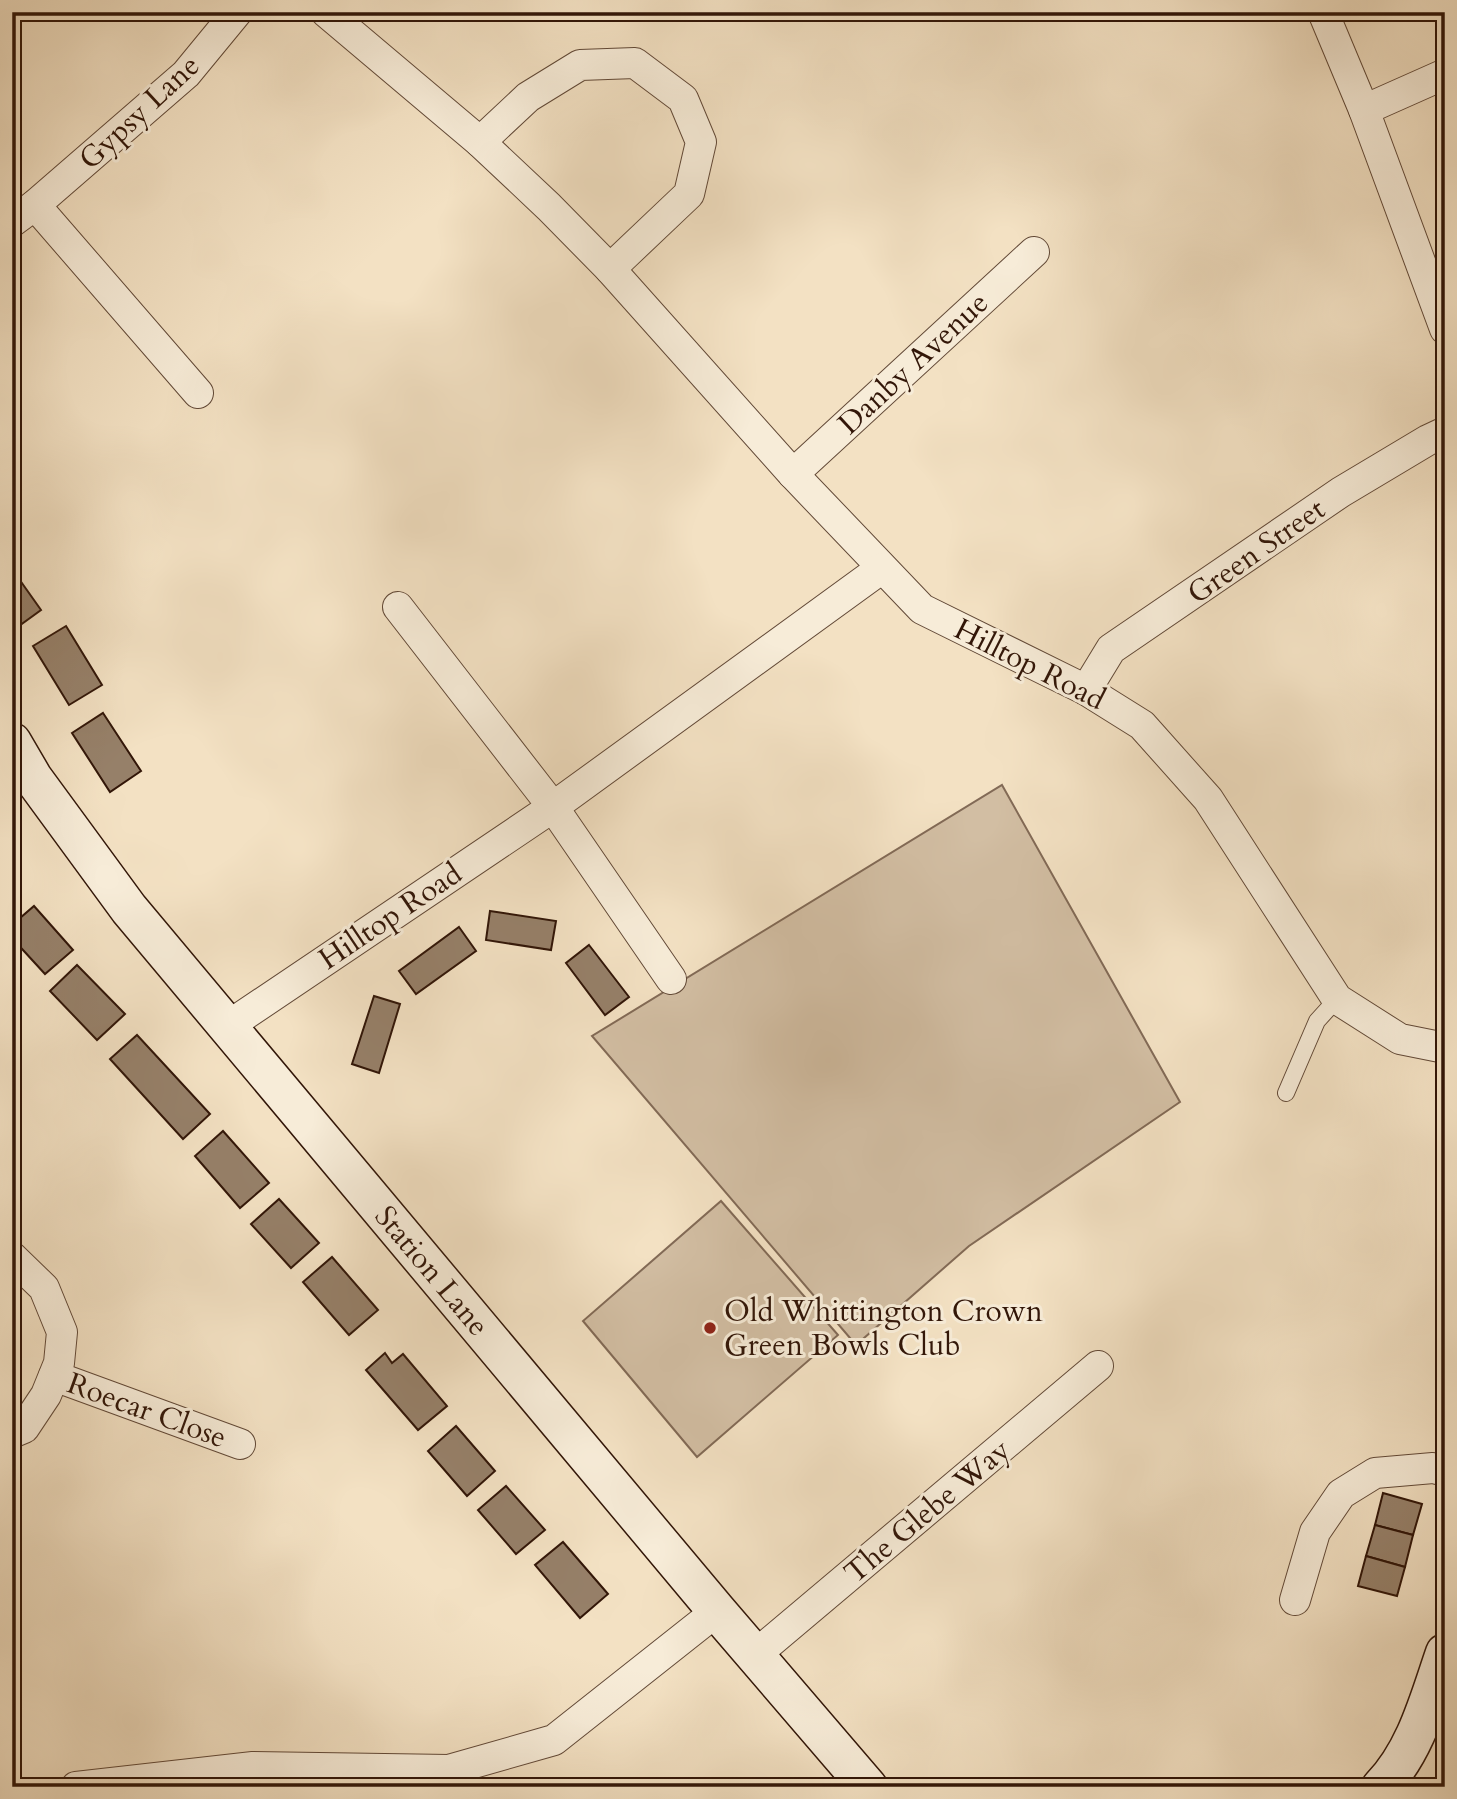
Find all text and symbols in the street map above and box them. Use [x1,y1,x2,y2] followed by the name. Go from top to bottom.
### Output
[70,46,209,179] street label: Gypsy Lane
[829,283,997,444] street label: Danby Avenue
[1179,489,1334,614] street label: Green Street
[947,609,1112,720] street label: Hilltop Road
[311,853,470,979] street label: Hilltop Road
[365,1197,498,1345] street label: Station Lane
[724,1291,1043,1366] place label: Old Whittington Crown Green Bowls Club
[702,1320,718,1336] marker: Old Whittington Crown Green Bowls Club
[61,1363,232,1458] street label: Roecar Close
[836,1430,1019,1593] street label: The Glebe Way

